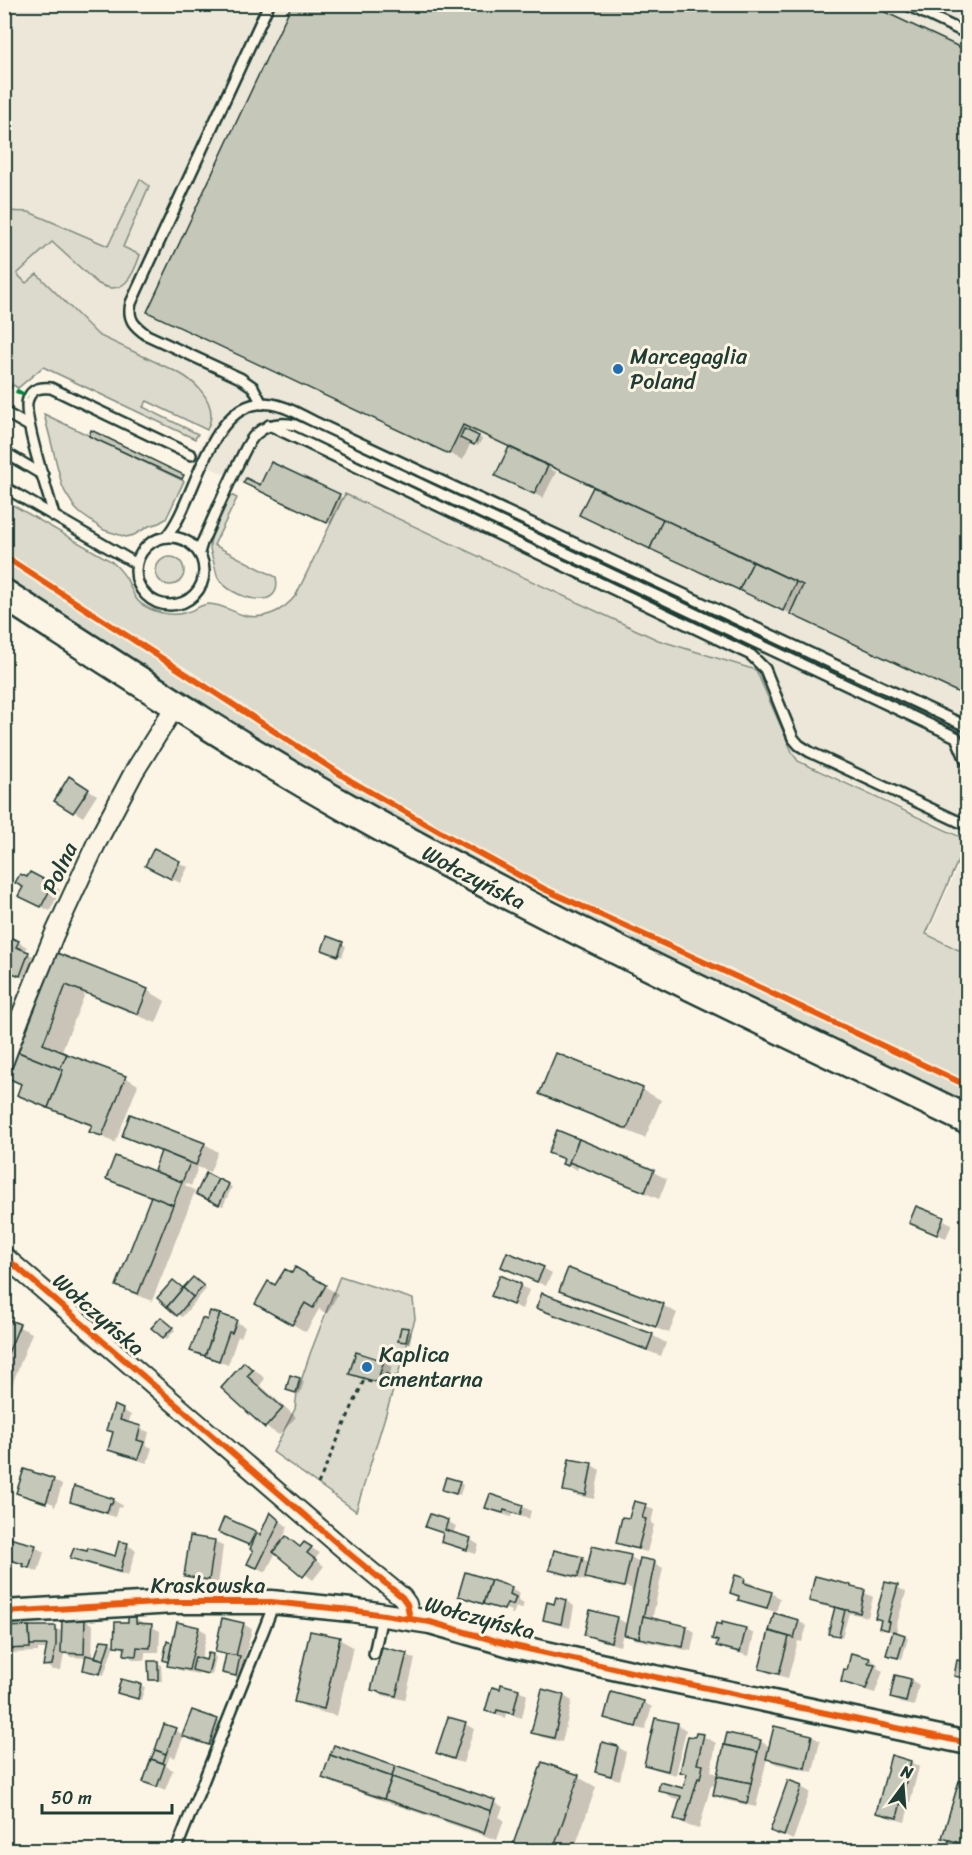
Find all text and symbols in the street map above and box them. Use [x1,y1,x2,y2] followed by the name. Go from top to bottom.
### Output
[630,337,748,401] place label: Marcegaglia Poland
[611,362,625,376] marker: Marcegaglia Poland
[415,834,533,921] street label: Wołczyńska
[30,835,89,901] street label: Polna
[43,1263,154,1366] street label: Wołczyńska
[379,1335,483,1399] place label: Kaplica cmentarna
[360,1360,374,1374] marker: Kaplica cmentarna
[151,1566,265,1605] street label: Kraskowska
[420,1584,539,1651] street label: Wołczyńska
[873,1756,933,1816] north arrow
[897,1756,917,1788] text: N
[42,1777,172,1815] scale bar
[51,1782,92,1814] text: 50 m

